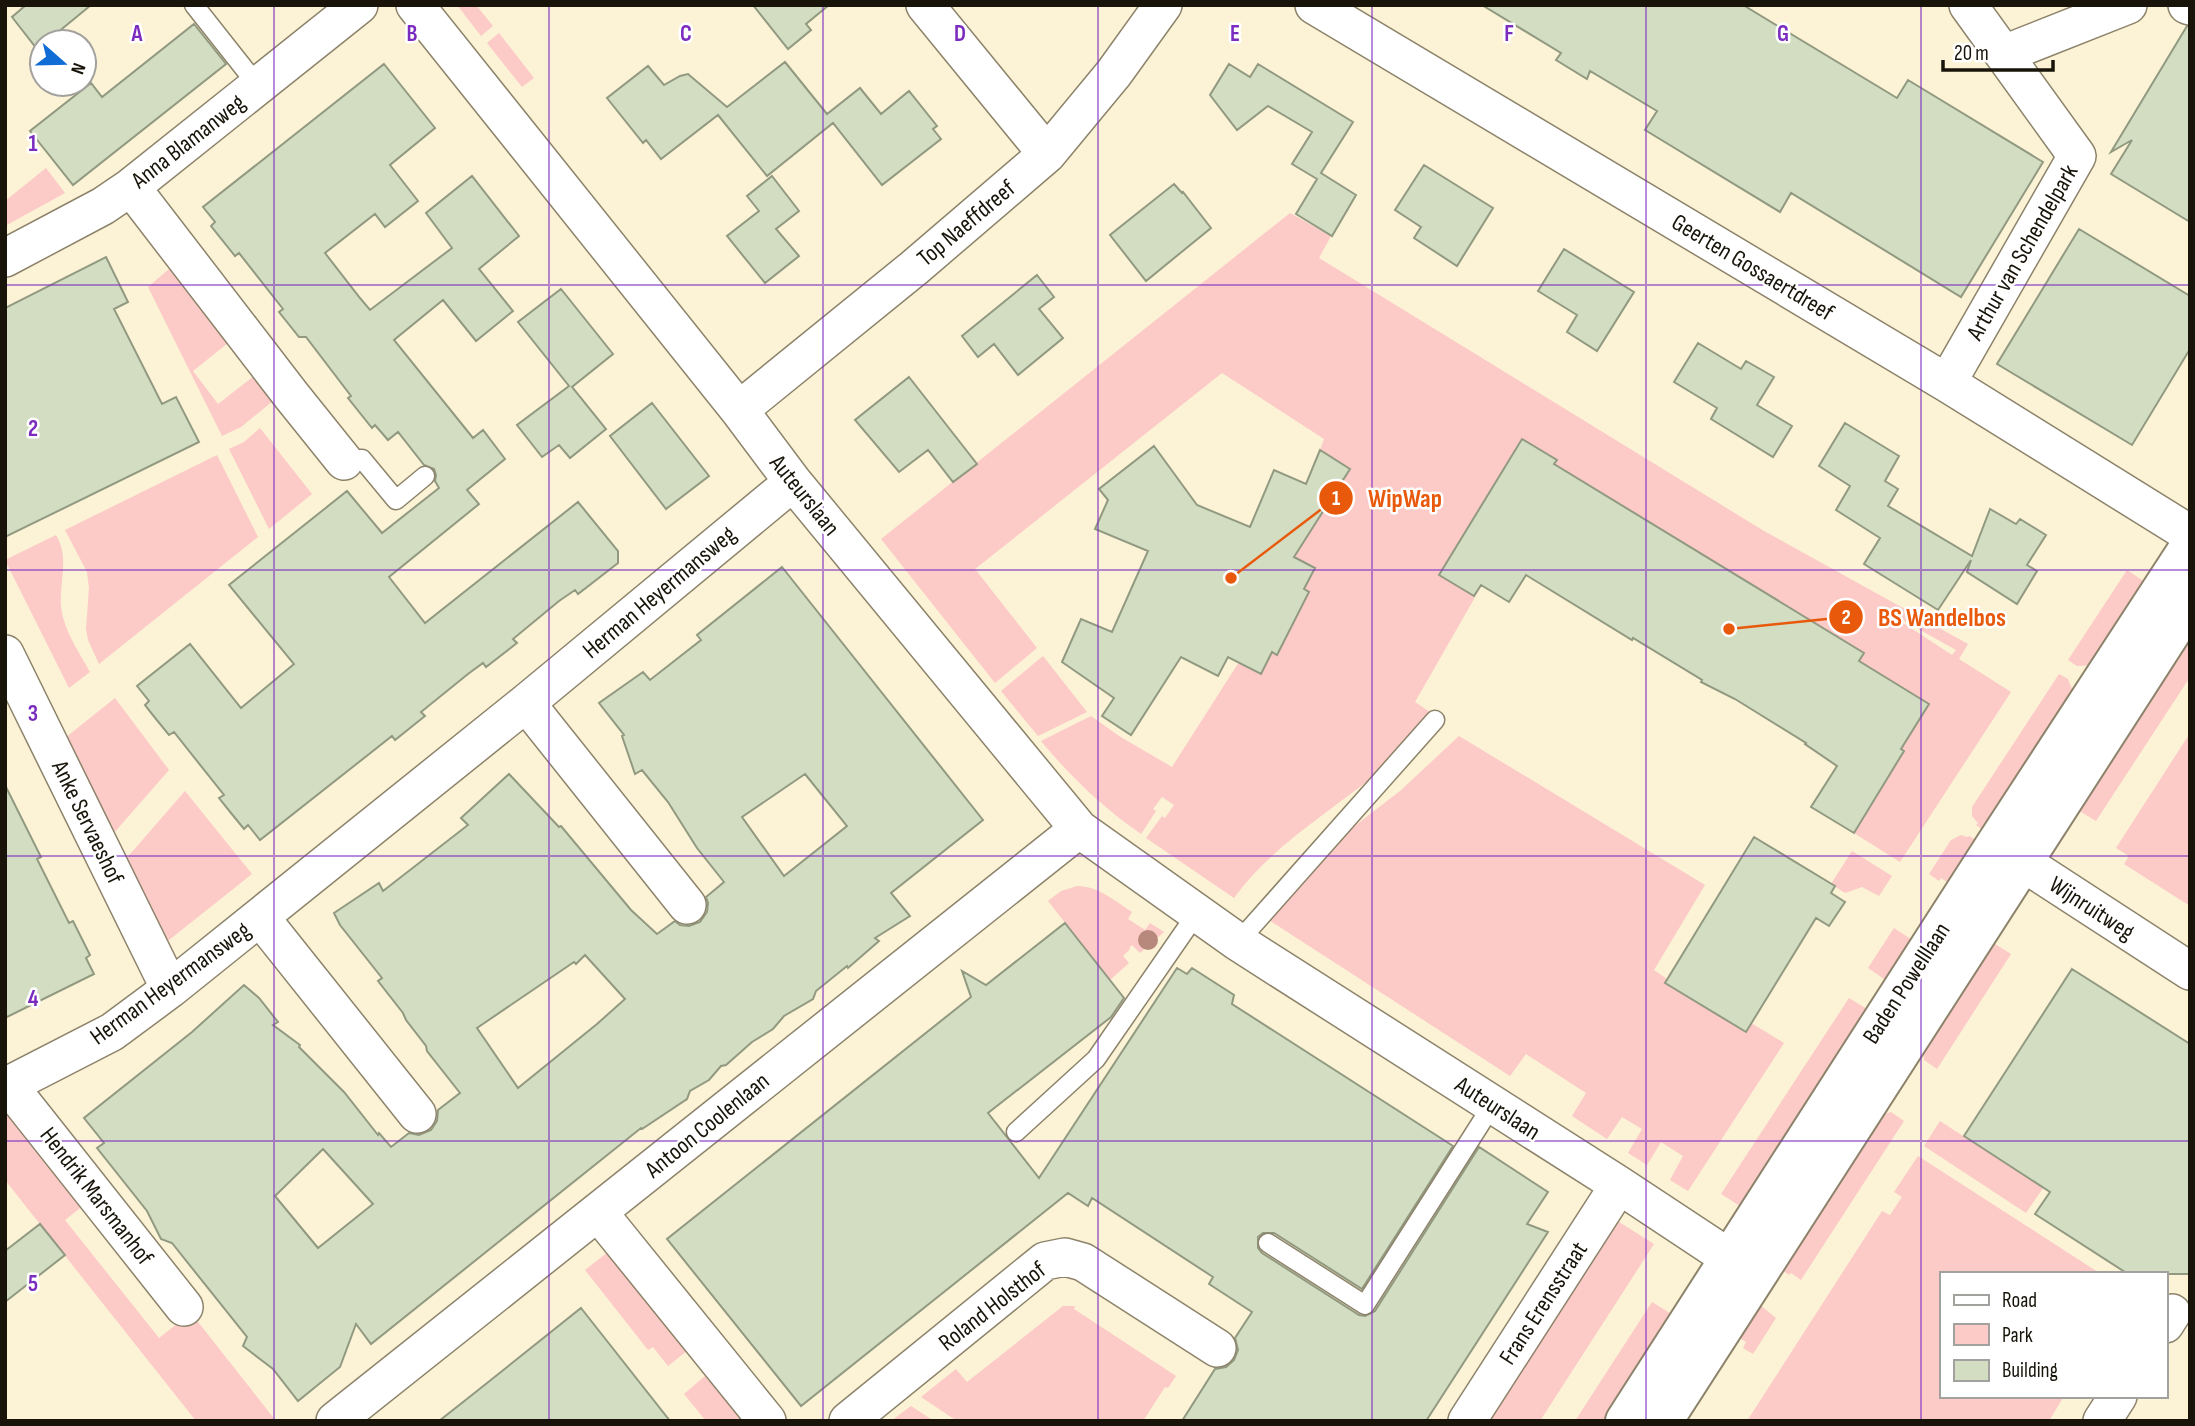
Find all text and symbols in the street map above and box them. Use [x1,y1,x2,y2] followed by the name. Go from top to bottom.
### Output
[131,20,144,48] text: A
[407,20,418,48] text: B
[680,20,692,48] text: C
[954,20,966,48] text: D
[1230,20,1240,48] text: E
[1504,20,1514,48] text: F
[1777,20,1789,48] text: G
[28,28,98,98] north arrow
[1943,28,2053,72] scale bar
[1954,41,1989,66] text: 20 m
[65,60,90,77] text: N
[125,88,251,195] street label: Anna Blamanweg
[28,130,38,158] text: 1
[1960,159,2084,346] street label: Arthur van Schendelpark
[911,173,1022,273] street label: Top Naeffdreef
[1666,208,1840,328] street label: Geerten Gossaertdreef
[28,415,38,443] text: 2
[763,448,846,542] street label: Auteurslaan
[1319,474,1456,521] callout: WipWap
[1368,484,1442,515] text: WipWap
[1332,486,1340,511] text: 1
[577,520,742,665] street label: Herman Heyermansweg
[1829,593,2020,640] callout: BS Wandelbos
[1878,603,2006,634] text: BS Wandelbos
[1841,605,1851,630] text: 2
[28,700,38,728] text: 3
[45,755,130,890] street label: Anke Servaeshof
[2044,870,2140,947] street label: Wijnruitweg
[85,916,256,1051] street label: Herman Heyermansweg
[1856,917,1956,1049] street label: Baden Powelllaan
[28,985,39,1013] text: 4
[639,1067,775,1185] street label: Antoon Coolenlaan
[1449,1070,1546,1147] street label: Auteurslaan
[34,1122,160,1272] street label: Hendrik Marsmanhof
[1493,1236,1594,1370] street label: Frans Erensstraat
[933,1255,1053,1357] street label: Roland Holsthof
[28,1270,38,1298] text: 5
[1940,1272,2167,1398] legend
[2002,1288,2037,1313] text: Road
[2002,1323,2033,1348] text: Park
[2002,1358,2058,1383] text: Building

